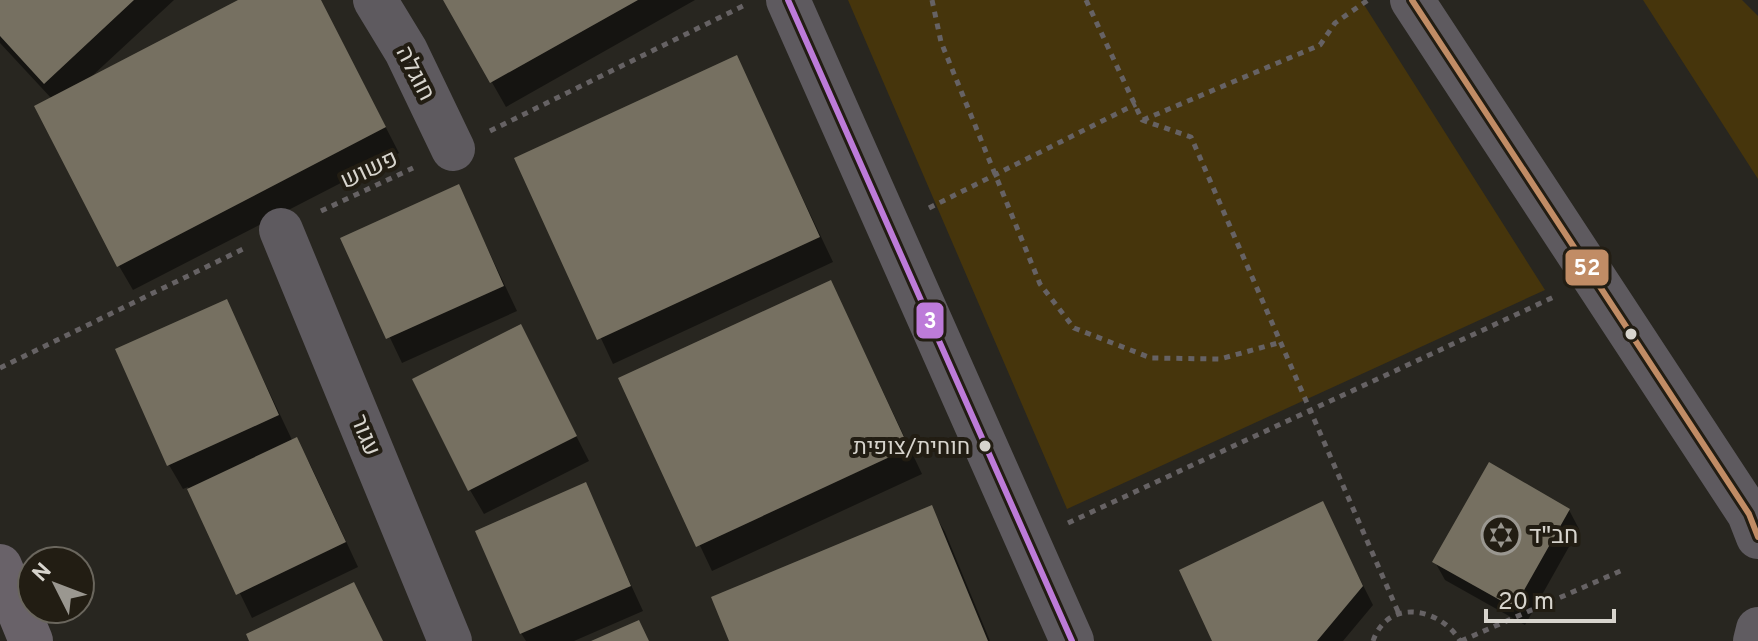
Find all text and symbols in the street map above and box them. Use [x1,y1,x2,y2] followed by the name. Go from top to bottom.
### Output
[388,42,441,106] street label: חוגלה
[336,144,403,197] street label: פשוש
[1564,248,1610,287] line badge: 52
[1574,256,1600,283] text: 52
[915,301,945,340] line badge: 3
[923,309,937,336] text: 3
[1623,326,1639,342] unlabelled marker
[342,411,386,461] street label: עגור
[853,435,970,462] place label: חוחית/צופית
[977,438,993,454] marker: חוחית/צופית
[1480,514,1522,556] synagogue icon: חב"ד
[1529,522,1578,552] place label: חב"ד
[16,545,96,625] north arrow
[28,558,58,588] text: N
[1486,573,1614,623] scale bar
[1498,588,1554,618] text: 20 m

